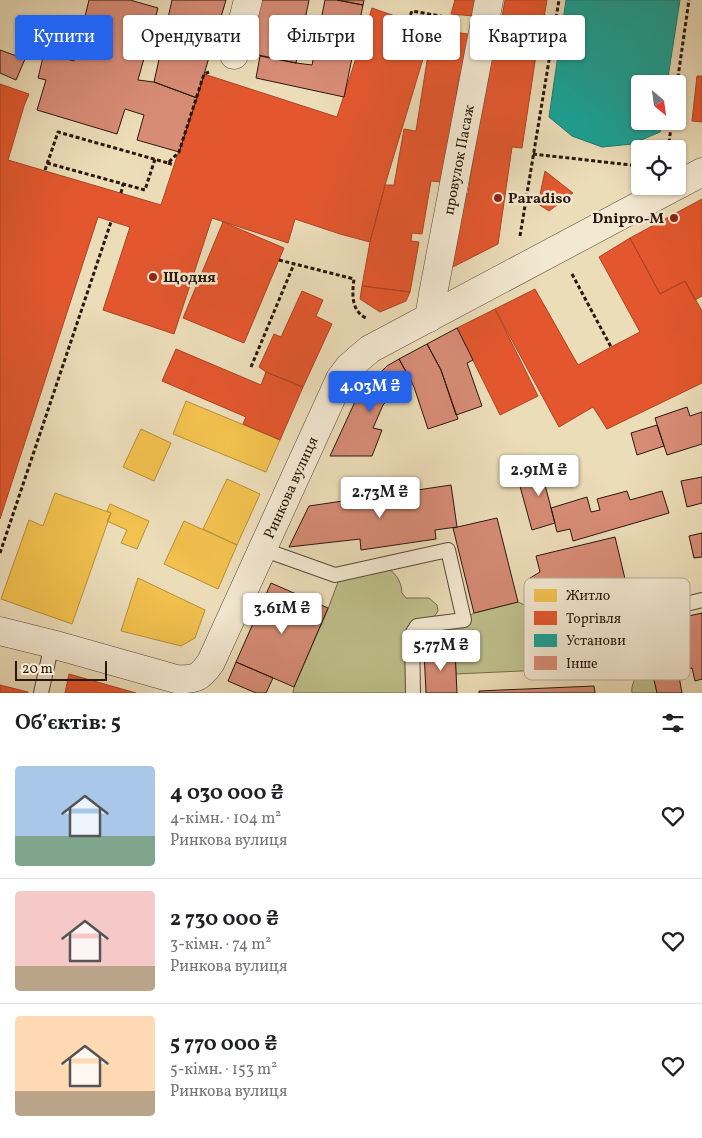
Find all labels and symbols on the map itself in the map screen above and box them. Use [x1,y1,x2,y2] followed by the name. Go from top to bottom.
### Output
[631,75,686,130] north arrow
[439,103,481,217] street label: провулок Пасаж
[508,189,571,210] place label: Paradiso
[492,192,504,204] marker: Paradiso
[592,209,665,230] place label: Dnipro-M
[668,212,680,224] marker: Dnipro-M
[163,268,216,289] place label: Щодня
[147,271,159,283] marker: Щодня
[324,370,416,413] pin: 4.03M ₴
[260,434,324,543] street label: Ринкова вулиця
[493,454,585,497] pin: 2.91M ₴
[334,476,426,519] pin: 2.73M ₴
[524,578,690,680] legend
[566,587,610,606] text: Житло
[236,592,328,635] pin: 3.61M ₴
[566,610,621,629] text: Торгівля
[395,630,487,672] pin: 5.77M ₴
[566,632,626,651] text: Установи
[566,655,598,674] text: Інше
[15,658,108,681] scale bar

